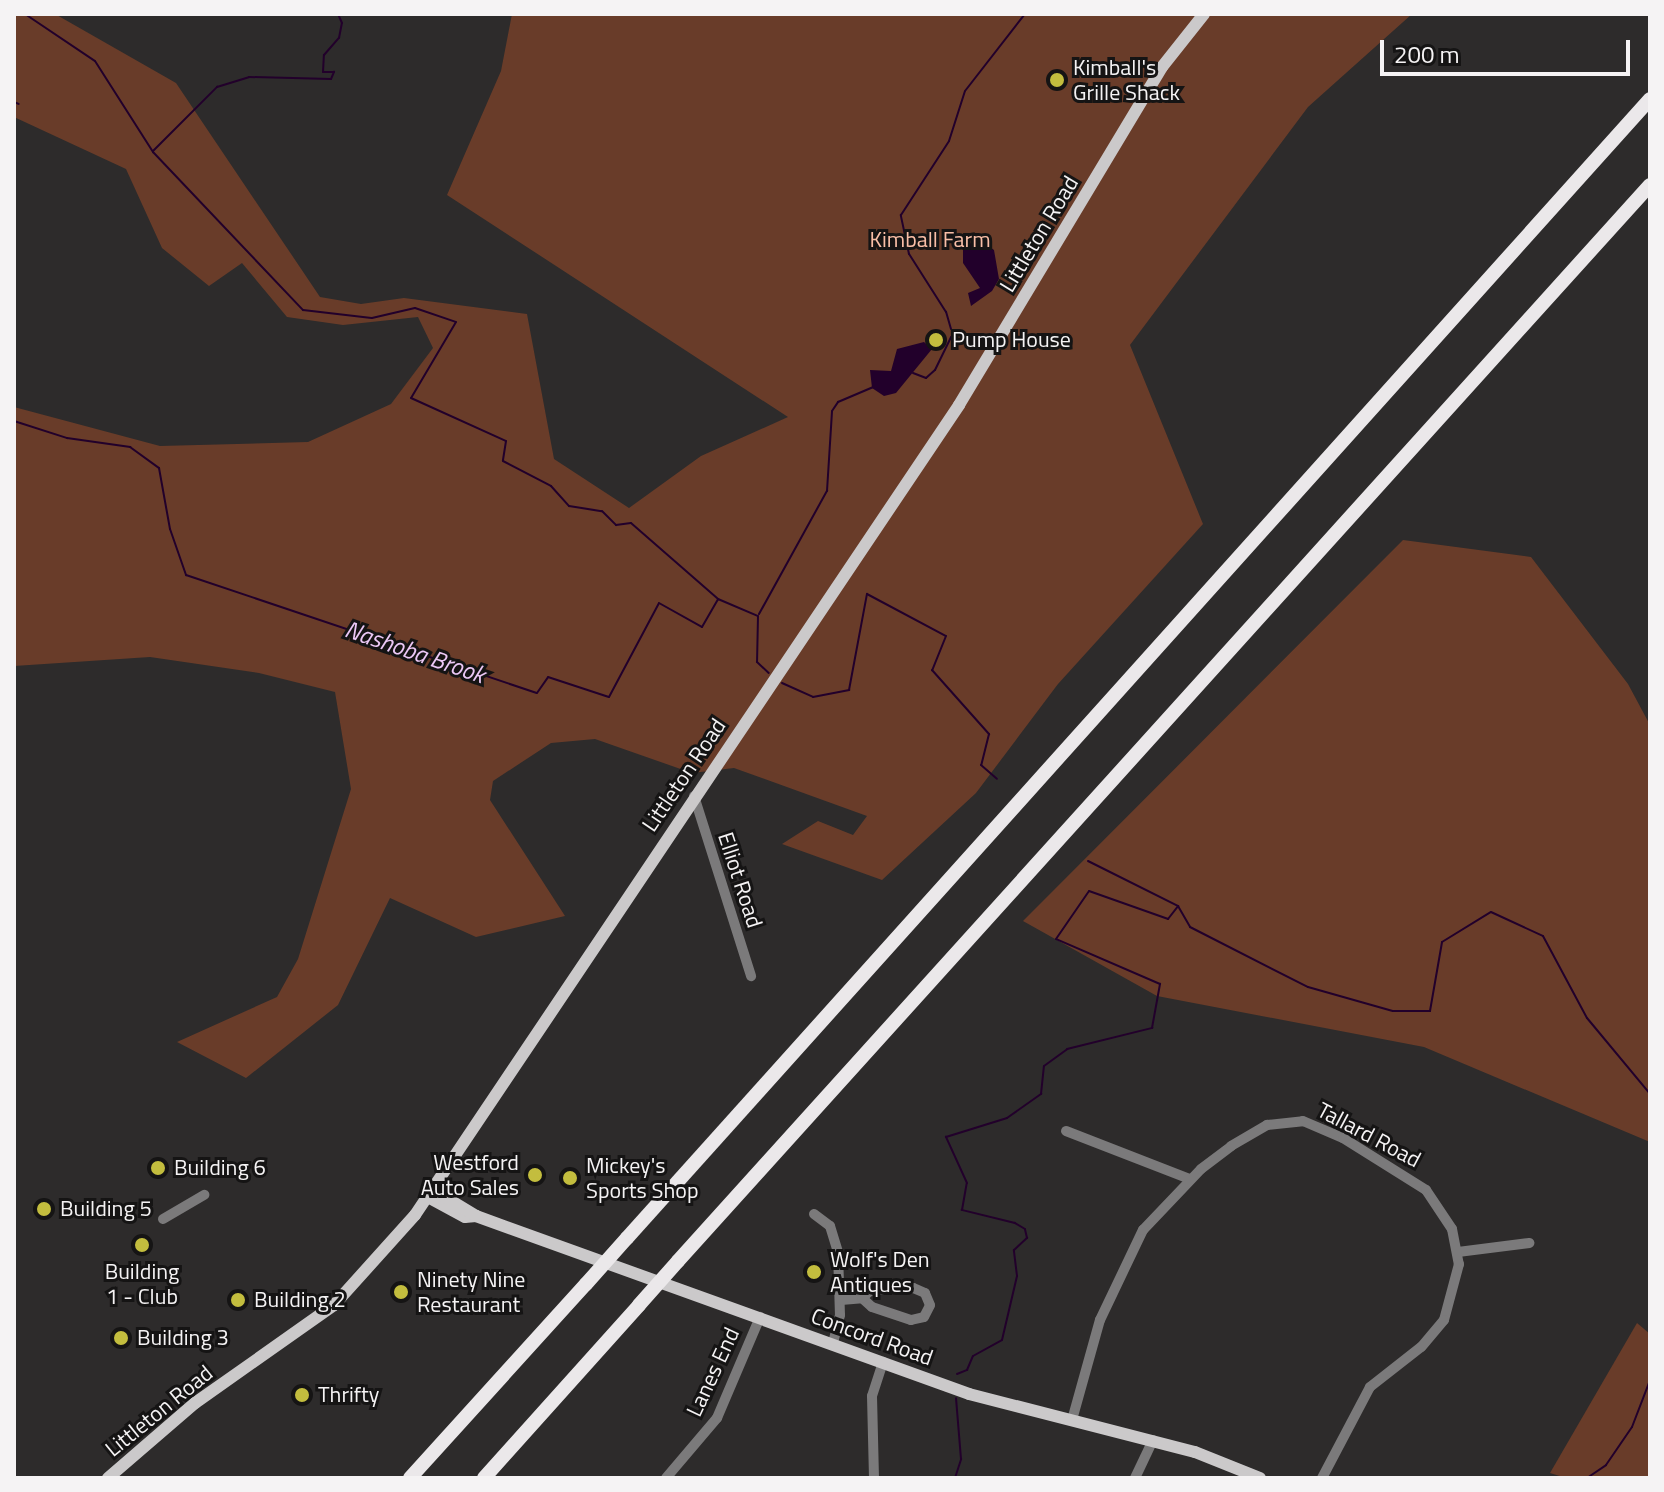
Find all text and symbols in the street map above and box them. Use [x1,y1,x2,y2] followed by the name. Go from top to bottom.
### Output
[1384,24,1634,74] scale bar
[1394,36,1460,72] text: 200 m
[1073,54,1180,106] place label: Kimball's Grille Shack
[1048,71,1066,89] marker: Kimball's Grille Shack
[994,171,1084,297] street label: Littleton Road
[869,227,991,253] park label: Kimball Farm
[952,327,1071,353] place label: Pump House
[927,331,945,349] marker: Pump House
[341,615,489,689] water label: Nashoba Brook
[637,714,731,836] street label: Littleton Road
[712,829,768,931] street label: Elliot Road
[1313,1097,1425,1173] street label: Tallard Road
[421,1149,519,1200] place label: Westford Auto Sales
[586,1152,698,1204] place label: Mickey's Sports Shop
[174,1155,266,1181] place label: Building 6
[149,1159,167,1177] marker: Building 6
[526,1166,544,1184] marker: Westford Auto Sales
[561,1169,579,1187] marker: Mickey's Sports Shop
[60,1196,152,1222] place label: Building 5
[35,1200,53,1218] marker: Building 5
[133,1236,151,1254] marker: Building 1 - Club
[830,1246,930,1298] place label: Wolf's Den Antiques
[105,1258,179,1310] place label: Building 1 - Club
[805,1263,823,1281] marker: Wolf's Den Antiques
[417,1266,525,1318] place label: Ninety Nine Restaurant
[392,1283,410,1301] marker: Ninety Nine Restaurant
[254,1287,346,1313] place label: Building 2
[229,1291,247,1309] marker: Building 2
[807,1303,937,1371] street label: Concord Road
[681,1323,745,1421] street label: Lanes End
[137,1325,229,1351] place label: Building 3
[112,1329,130,1347] marker: Building 3
[100,1360,218,1462] street label: Littleton Road
[318,1382,379,1408] place label: Thrifty
[293,1386,311,1404] marker: Thrifty

